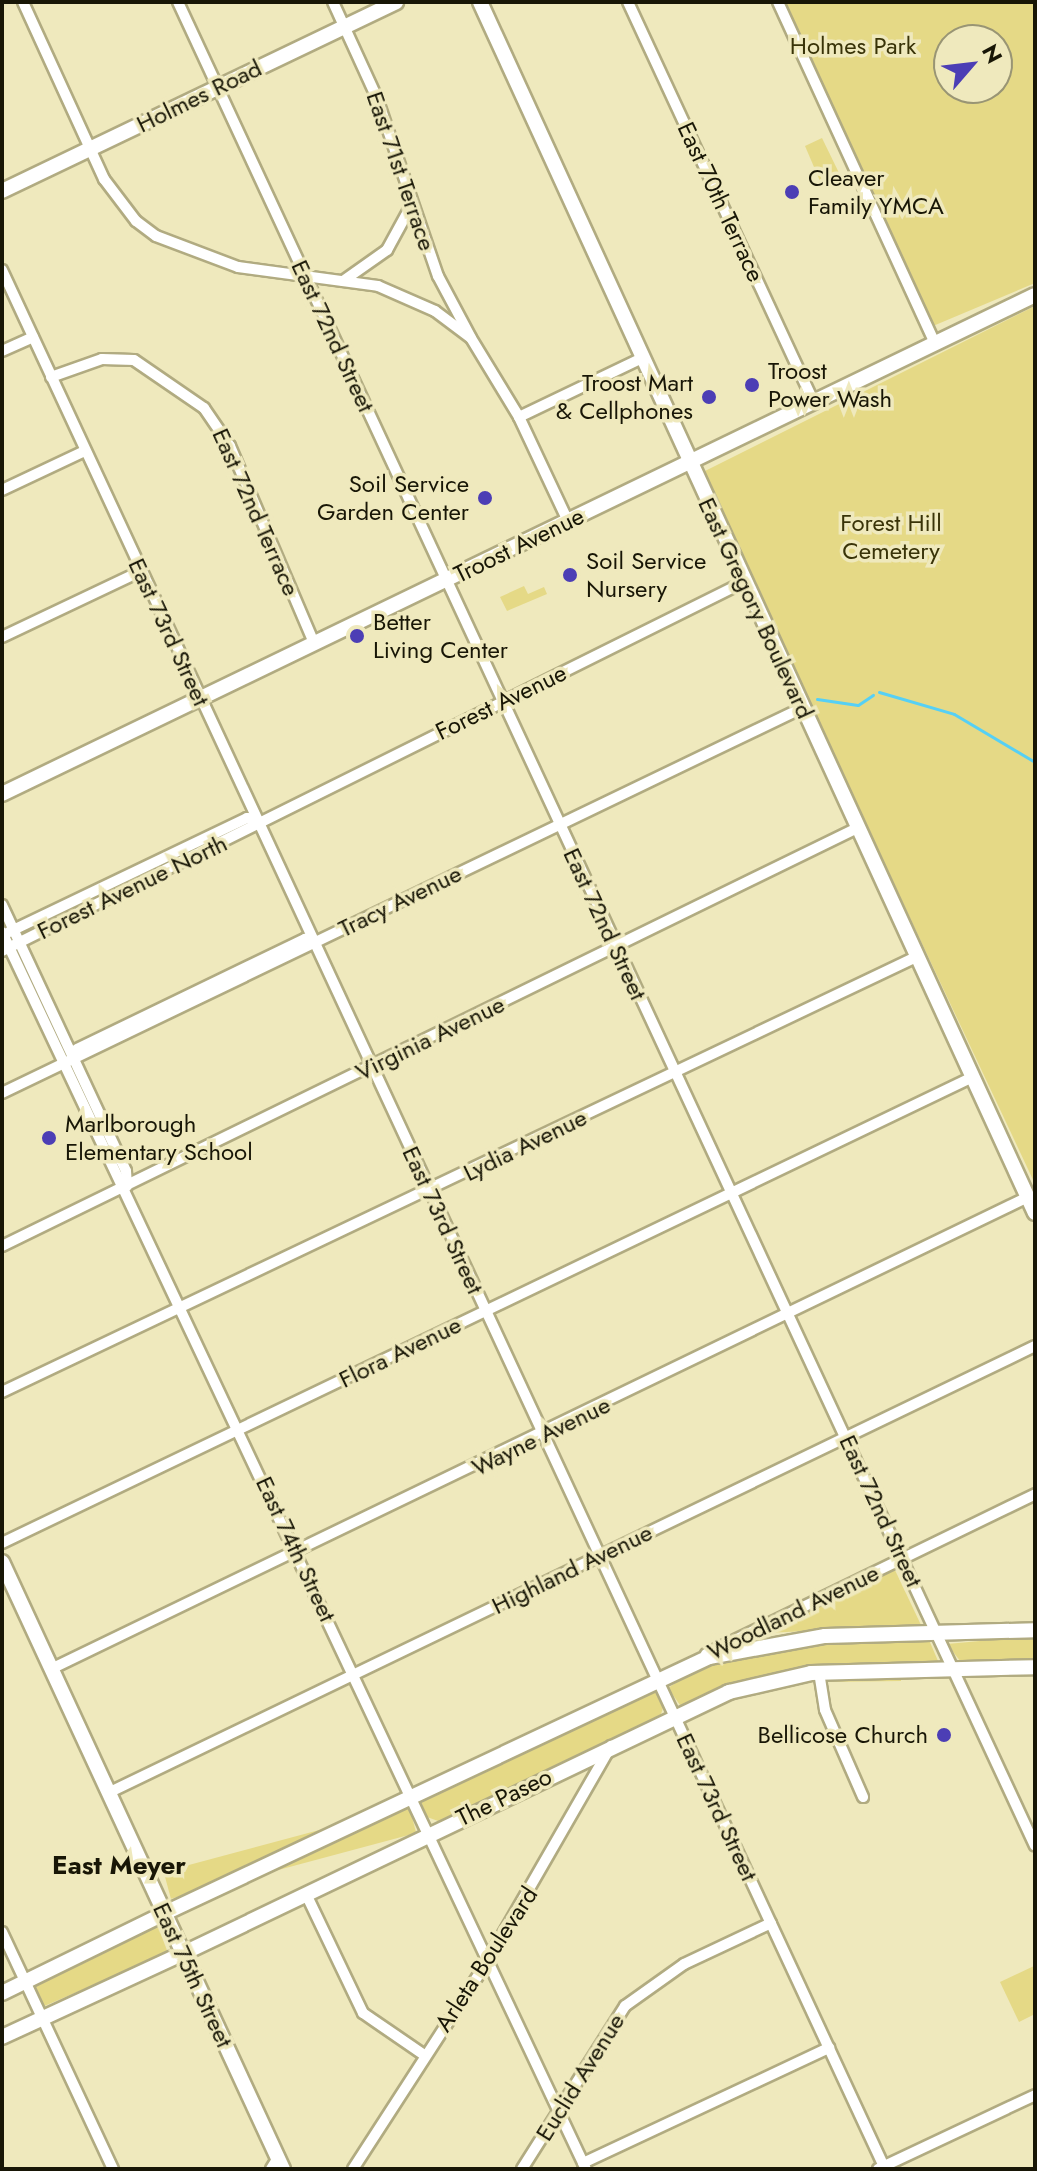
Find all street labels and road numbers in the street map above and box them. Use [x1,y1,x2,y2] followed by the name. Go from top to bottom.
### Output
[132,53,266,139] street label: Holmes Road
[360,88,442,254] street label: East 71st Terrace
[671,118,771,286] street label: East 70th Terrace
[285,255,381,417] street label: East 72nd Street
[206,424,306,600] street label: East 72nd Terrace
[692,493,820,723] street label: East Gregory Boulevard
[449,501,589,589] street label: Troost Avenue
[122,554,216,710] street label: East 73rd Street
[431,658,571,746] street label: Forest Avenue
[32,829,232,945] street label: Forest Avenue North
[557,843,653,1005] street label: East 72nd Street
[334,859,466,943] street label: Tracy Avenue
[351,990,509,1086] street label: Virginia Avenue
[459,1103,591,1187] street label: Lydia Avenue
[396,1142,490,1298] street label: East 73rd Street
[334,1310,466,1394] street label: Flora Avenue
[467,1390,615,1482] street label: Wayne Avenue
[833,1430,929,1592] street label: East 72nd Street
[250,1472,342,1626] street label: East 74th Street
[487,1518,657,1620] street label: Highland Avenue
[703,1558,883,1666] street label: Woodland Avenue
[670,1729,764,1885] street label: East 73rd Street
[452,1762,556,1832] street label: The Paseo
[428,1881,544,2037] street label: Arleta Boulevard
[147,1898,239,2052] street label: East 75th Street
[529,2008,631,2146] street label: Euclid Avenue

